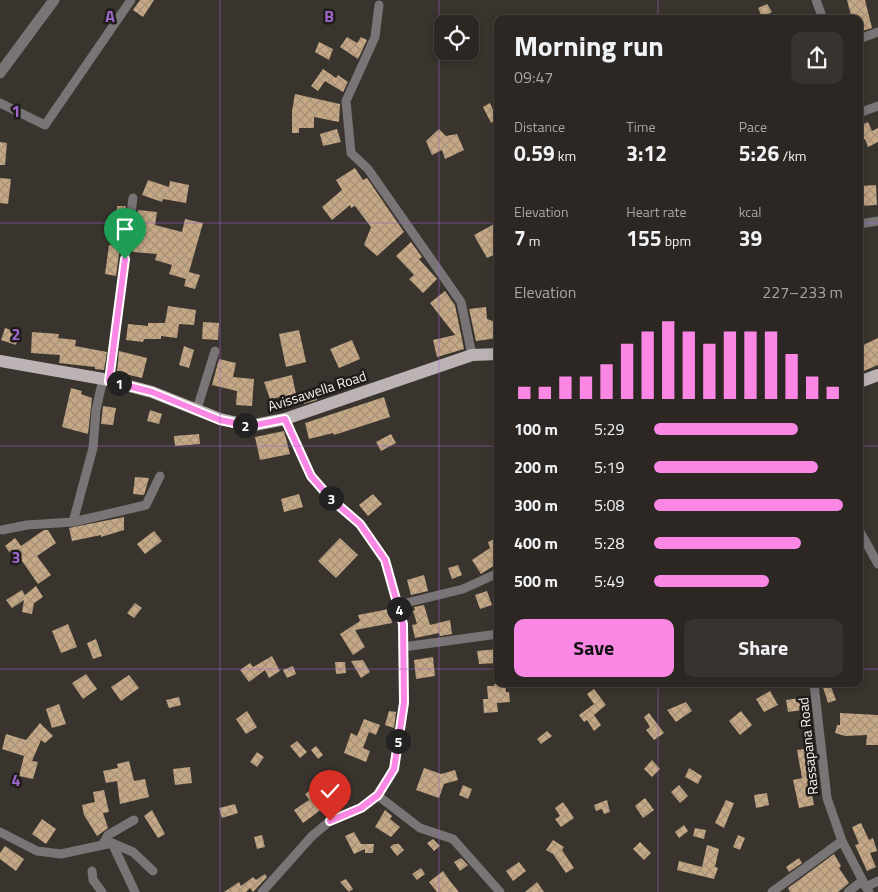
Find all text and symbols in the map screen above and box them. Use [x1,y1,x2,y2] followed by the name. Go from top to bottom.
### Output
[105,4,115,28] text: A
[324,4,334,28] text: B
[434,15,479,60] map controls
[434,15,479,60] button: locate
[514,24,664,67] text: Morning run
[791,32,843,84] button: share
[514,65,553,89] text: 09:47
[12,99,20,123] text: 1
[514,116,565,137] text: Distance
[626,116,656,137] text: Time
[739,116,767,137] text: Pace
[514,137,555,169] text: 0.59
[626,137,667,169] text: 3:12
[739,137,779,169] text: 5:26
[555,145,576,166] text: km
[779,145,807,166] text: /km
[514,201,568,222] text: Elevation
[626,201,686,222] text: Heart rate
[739,201,762,222] text: kcal
[104,208,146,259] pin
[111,215,139,243] icon: arrive
[514,222,526,254] text: 7
[626,222,662,254] text: 155
[739,222,762,254] text: 39
[526,230,541,251] text: m
[662,230,691,251] text: bpm
[514,280,576,304] text: Elevation
[762,280,843,304] text: 227–233 m
[12,322,20,346] text: 2
[265,365,369,416] street label: Avissawella Road
[106,370,132,396] pin: 1
[116,373,123,394] text: 1
[232,412,258,438] pin: 2
[242,415,249,436] text: 2
[514,417,558,441] text: 100 m
[594,417,624,441] text: 5:29
[514,455,558,479] text: 200 m
[594,455,624,479] text: 5:19
[318,486,344,510] pin: 3
[328,488,335,509] text: 3
[514,493,558,517] text: 300 m
[594,493,624,517] text: 5:08
[514,531,558,555] text: 400 m
[594,531,624,555] text: 5:28
[12,545,20,569] text: 3
[514,569,558,593] text: 500 m
[594,569,624,593] text: 5:49
[386,596,412,622] pin: 4
[396,599,403,620] text: 4
[514,619,674,677] button: Save
[684,619,843,677] button: Share
[792,696,823,796] street label: Rassapana Road
[386,728,410,754] pin: 5
[395,731,402,752] text: 5
[12,768,21,792] text: 4
[309,770,351,821] pin
[316,777,344,805] icon: check

